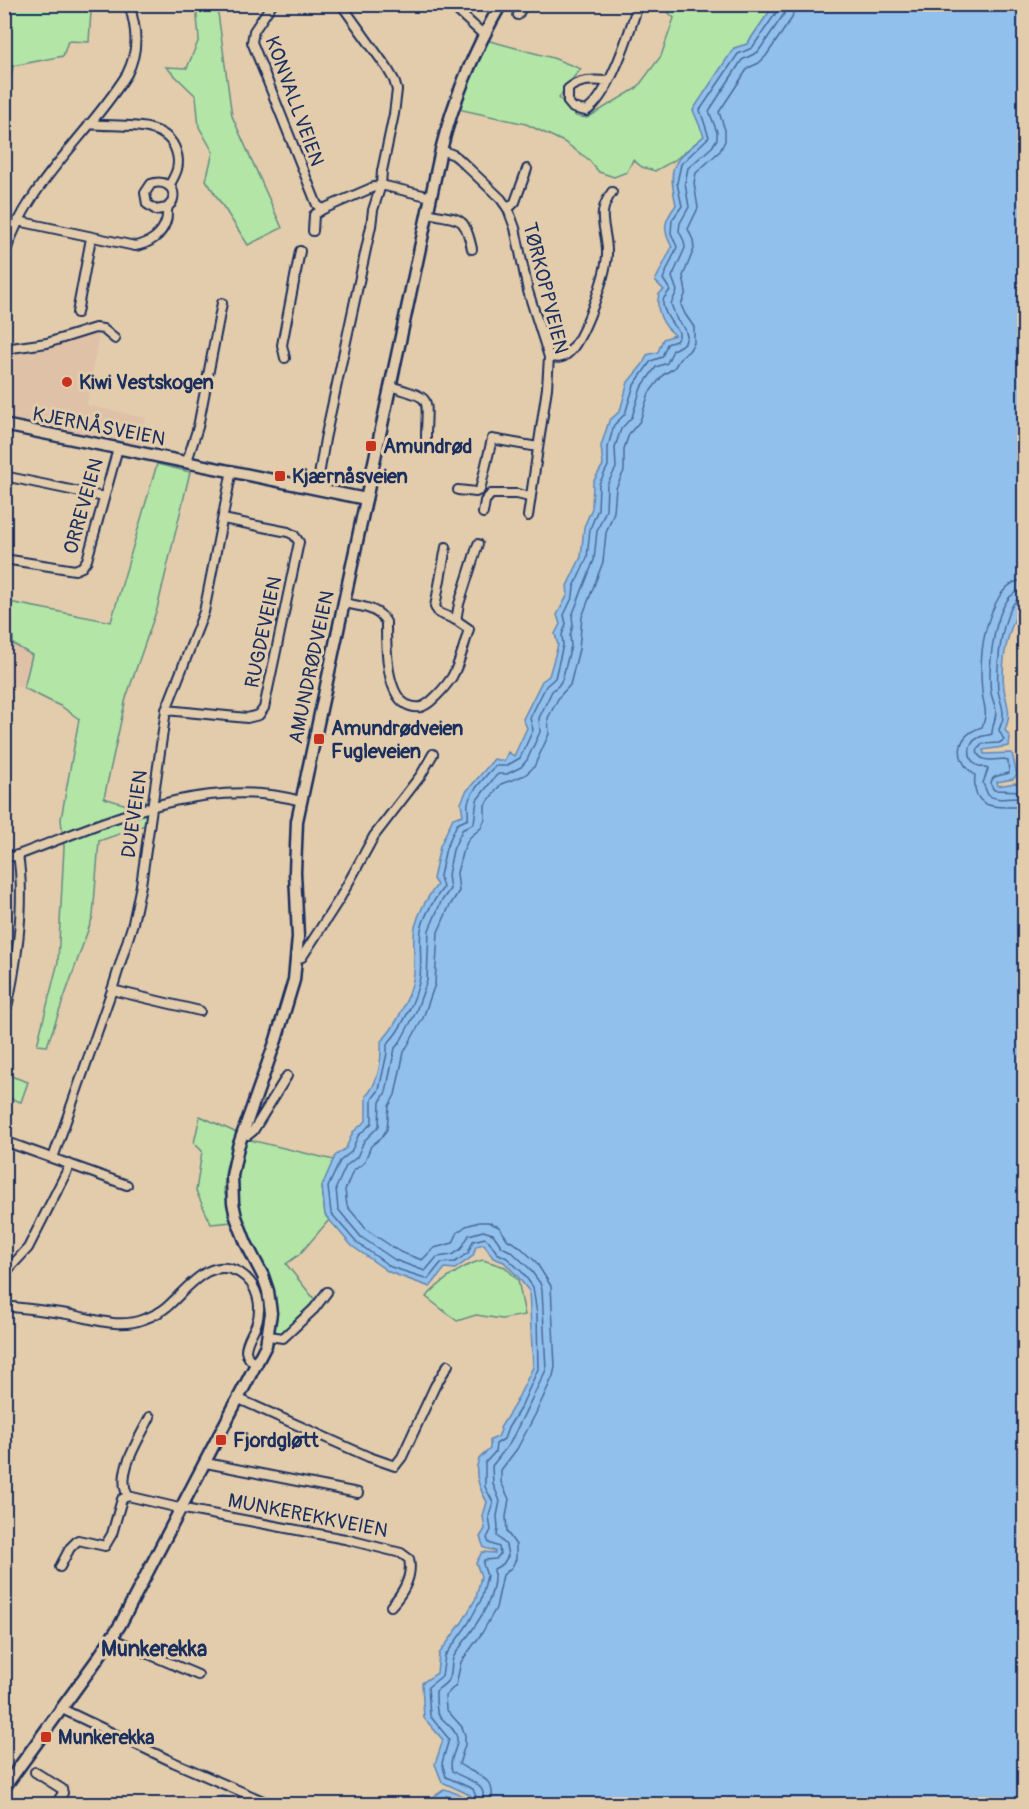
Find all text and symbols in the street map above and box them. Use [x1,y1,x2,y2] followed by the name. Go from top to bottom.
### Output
[259,33,330,170] street label: KONVALLVEIEN
[517,220,574,356] street label: TØRKOPPVEIEN
[79,370,214,395] place label: Kiwi Vestskogen
[60,375,74,389] marker: Kiwi Vestskogen
[30,400,168,452] street label: KJERNÅSVEIEN
[383,434,472,459] place label: Amundrød
[364,439,378,453] marker: Amundrød
[58,455,109,557] street label: ORREVEIEN
[292,464,408,489] place label: Kjærnåsveien
[273,469,287,483] marker: Kjærnåsveien
[239,574,288,690] street label: RUGDEVEIEN
[283,588,340,746] street label: AMUNDRØDVEIEN
[331,716,463,764] place label: Amundrødveien Fugleveien
[312,732,326,746] marker: Amundrødveien Fugleveien
[116,768,153,860] street label: DUEVEIEN
[233,1428,319,1453] place label: Fjordgløtt
[214,1433,228,1447] marker: Fjordgløtt
[226,1488,390,1543] street label: MUNKEREKKVEIEN
[101,1635,207,1663] district label: Munkerekka
[58,1725,155,1750] place label: Munkerekka
[39,1730,53,1744] marker: Munkerekka

